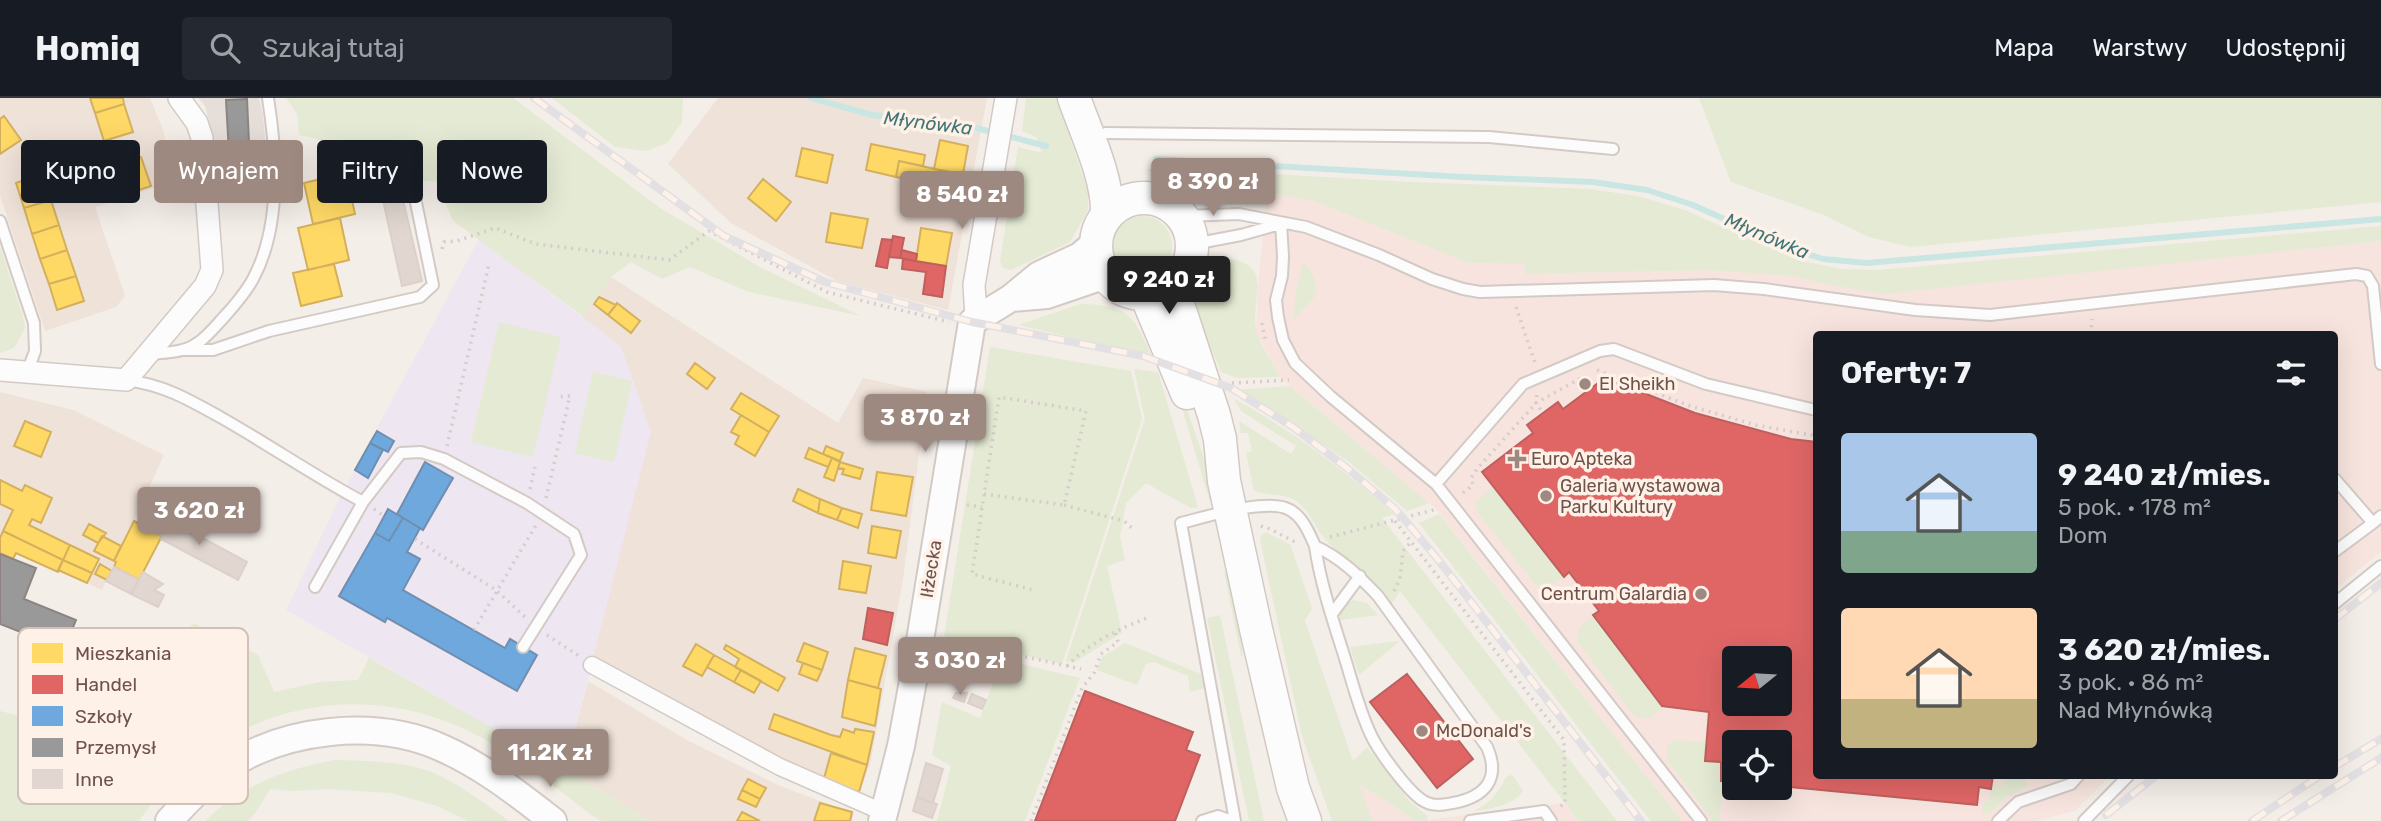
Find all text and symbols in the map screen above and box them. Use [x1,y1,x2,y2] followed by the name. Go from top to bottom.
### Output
[182,17,672,80] search box
[35,29,140,68] text: Homiq
[206,29,244,67] icon: search
[262,33,405,64] text: Szukaj tutaj
[1994,34,2054,62] text: Mapa
[2092,34,2187,62] text: Warstwy
[2225,34,2346,62] text: Udostępnij
[882,106,974,140] water label: Młynówka
[21,140,140,203] chip: Kupno
[154,140,303,203] chip: Wynajem
[317,140,423,203] chip: Filtry
[437,140,547,203] chip: Nowe
[1141,158,1285,218] pin: 8 390 zł
[1167,167,1259,195] text: 8 390 zł
[890,172,1034,231] pin: 8 540 zł
[916,180,1008,208] text: 8 540 zł
[1721,208,1813,264] water label: Młynówka
[1097,256,1241,316] pin: 9 240 zł
[1123,265,1215,293] text: 9 240 zł
[2272,354,2310,392] icon: filters
[1841,355,1971,391] text: Oferty: 7
[1599,373,1676,395] place label: El Sheikh
[1577,376,1593,392] marker: El Sheikh
[853,394,997,454] pin: 3 870 zł
[880,403,970,431] text: 3 870 zł
[1531,448,1632,470] place label: Euro Apteka
[1509,451,1525,467] marker: Euro Apteka
[2058,457,2271,493] text: 9 240 zł/mies.
[1897,461,1981,545] icon: home
[1560,475,1720,518] place label: Galeria wystawowa Parku Kultury
[127,488,271,547] pin: 3 620 zł
[1538,488,1554,504] marker: Galeria wystawowa Parku Kultury
[2058,493,2211,521] text: 5 pok. · 178 m²
[153,496,245,524] text: 3 620 zł
[2058,521,2108,549] text: Dom
[916,539,946,599] street label: Iłżecka
[1541,583,1687,605] place label: Centrum Galardia
[1693,586,1709,602] marker: Centrum Galardia
[18,628,248,804] legend
[2058,632,2271,668] text: 3 620 zł/mies.
[1897,636,1981,720] icon: home
[888,638,1032,697] pin: 3 030 zł
[75,642,171,665] text: Mieszkania
[914,646,1006,674] text: 3 030 zł
[1722,646,1792,716] north arrow
[1722,646,1792,800] map controls
[2058,668,2203,696] text: 3 pok. · 86 m²
[75,673,137,696] text: Handel
[2058,696,2213,724] text: Nad Młynówką
[75,705,132,728] text: Szkoły
[1436,720,1532,742] place label: McDonald's
[1414,723,1430,739] marker: McDonald's
[478,730,622,789] pin: 11.2K zł
[1722,730,1792,800] button: locate
[75,736,156,759] text: Przemysł
[508,738,593,766] text: 11.2K zł
[75,768,114,791] text: Inne

